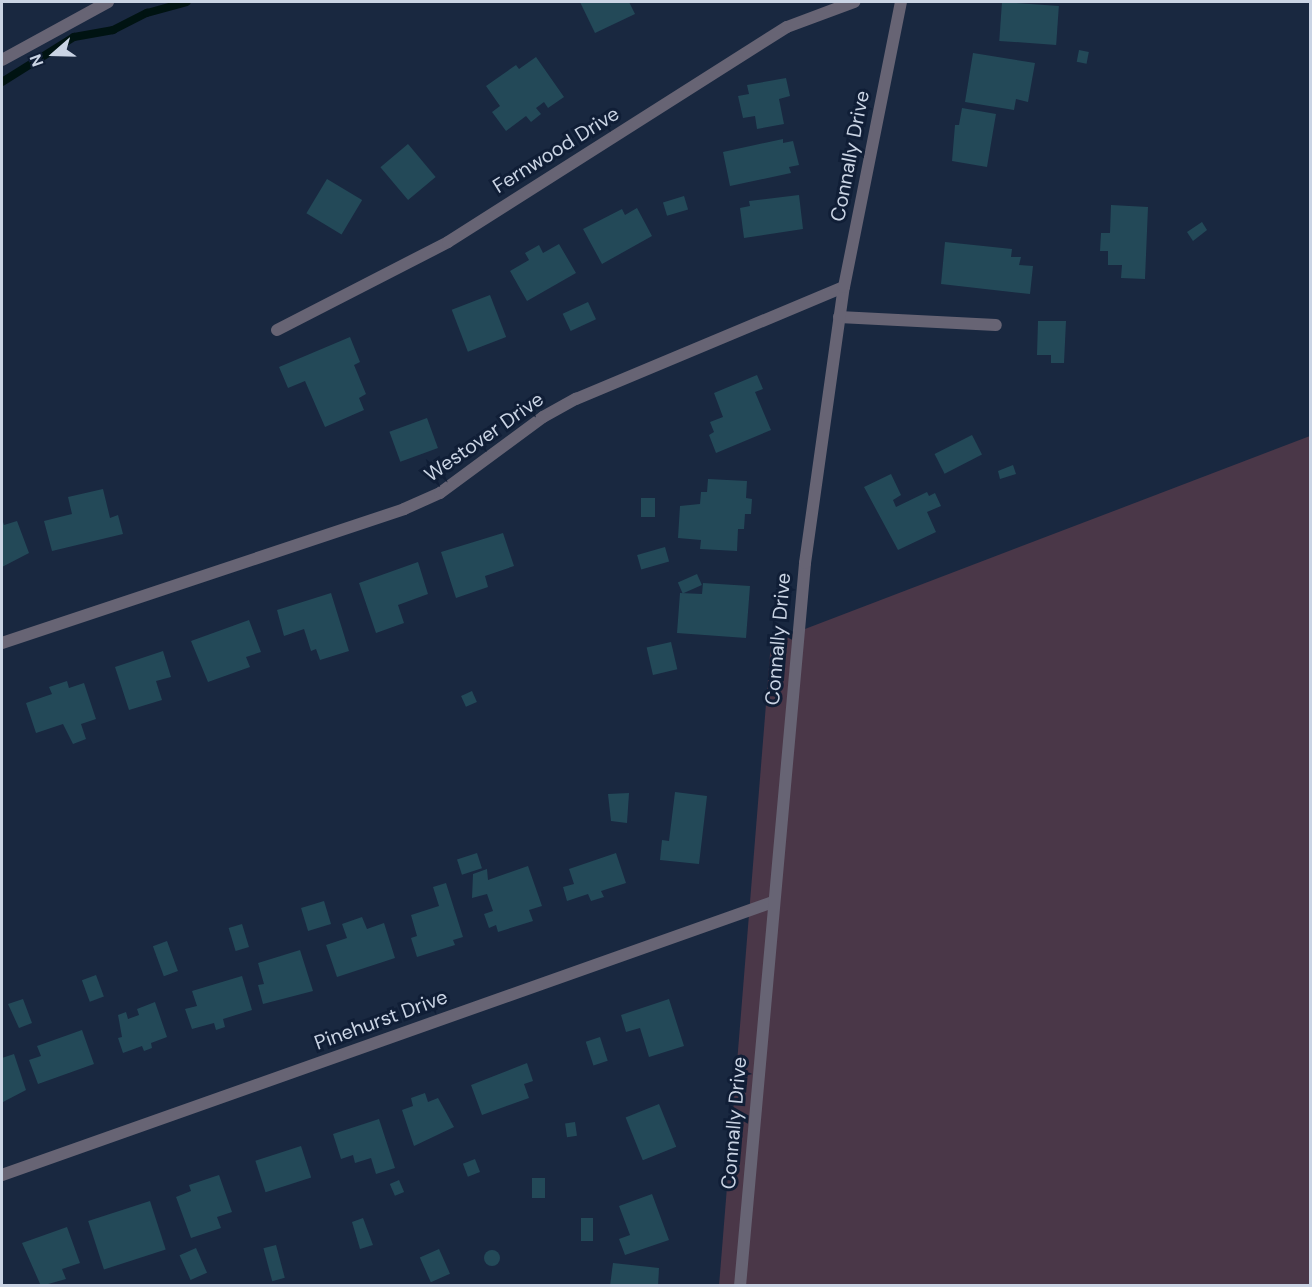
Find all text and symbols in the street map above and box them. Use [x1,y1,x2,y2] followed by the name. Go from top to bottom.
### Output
[24,24,84,84] north arrow
[25,51,48,69] text: N
[826,89,874,223] street label: Connally Drive
[488,102,624,198] street label: Fernwood Drive
[420,387,548,487] street label: Westover Drive
[760,572,796,706] street label: Connally Drive
[311,985,451,1055] street label: Pinehurst Drive
[716,1056,752,1190] street label: Connally Drive

